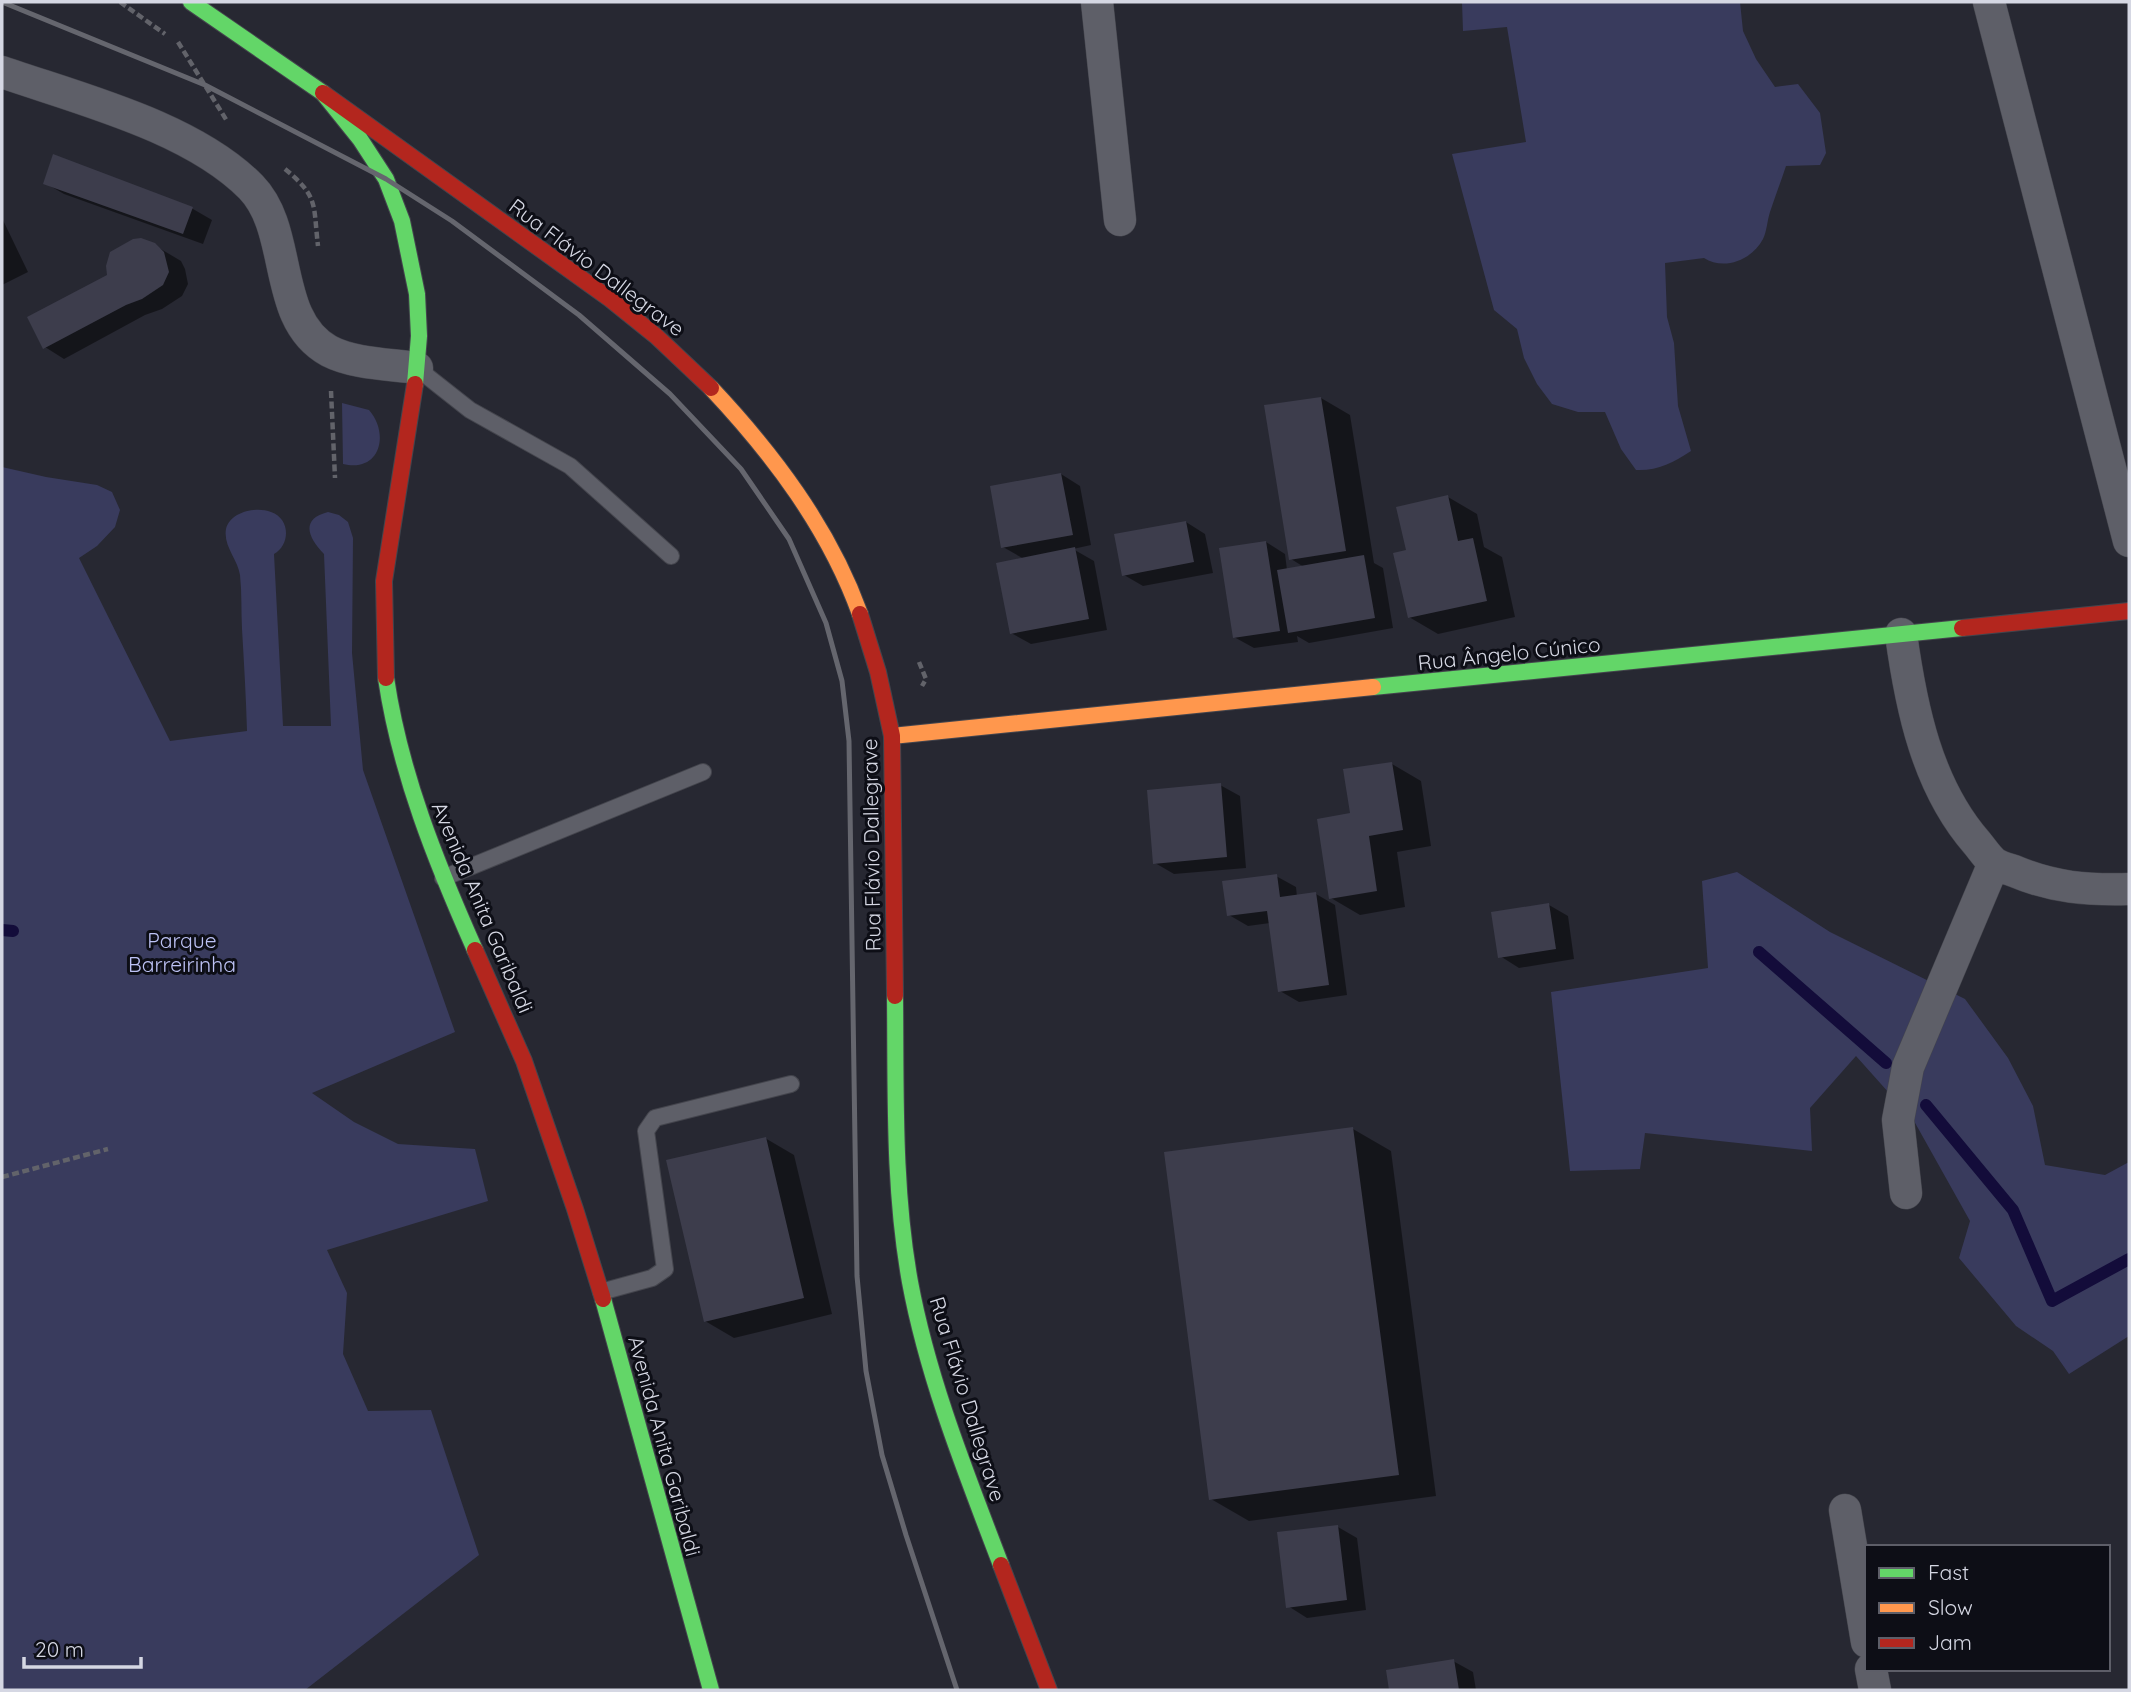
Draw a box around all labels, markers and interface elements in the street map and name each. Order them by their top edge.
street label: Rua Flávio Dallegrave [504,193,690,341]
street label: Rua Ângelo Cúnico [1416,630,1602,676]
street label: Rua Flávio Dallegrave [856,738,886,952]
street label: Avenida Anita Garibaldi [427,797,539,1017]
park label: Parque Barreirinha [128,927,236,977]
street label: Rua Flávio Dallegrave [924,1293,1012,1505]
street label: Avenida Anita Garibaldi [623,1333,707,1559]
legend [1865,1545,2110,1671]
text: Fast [1928,1559,1969,1585]
text: Slow [1928,1594,1973,1620]
scale bar [24,1626,142,1670]
text: Jam [1928,1629,1972,1655]
text: 20 m [35,1636,84,1662]

